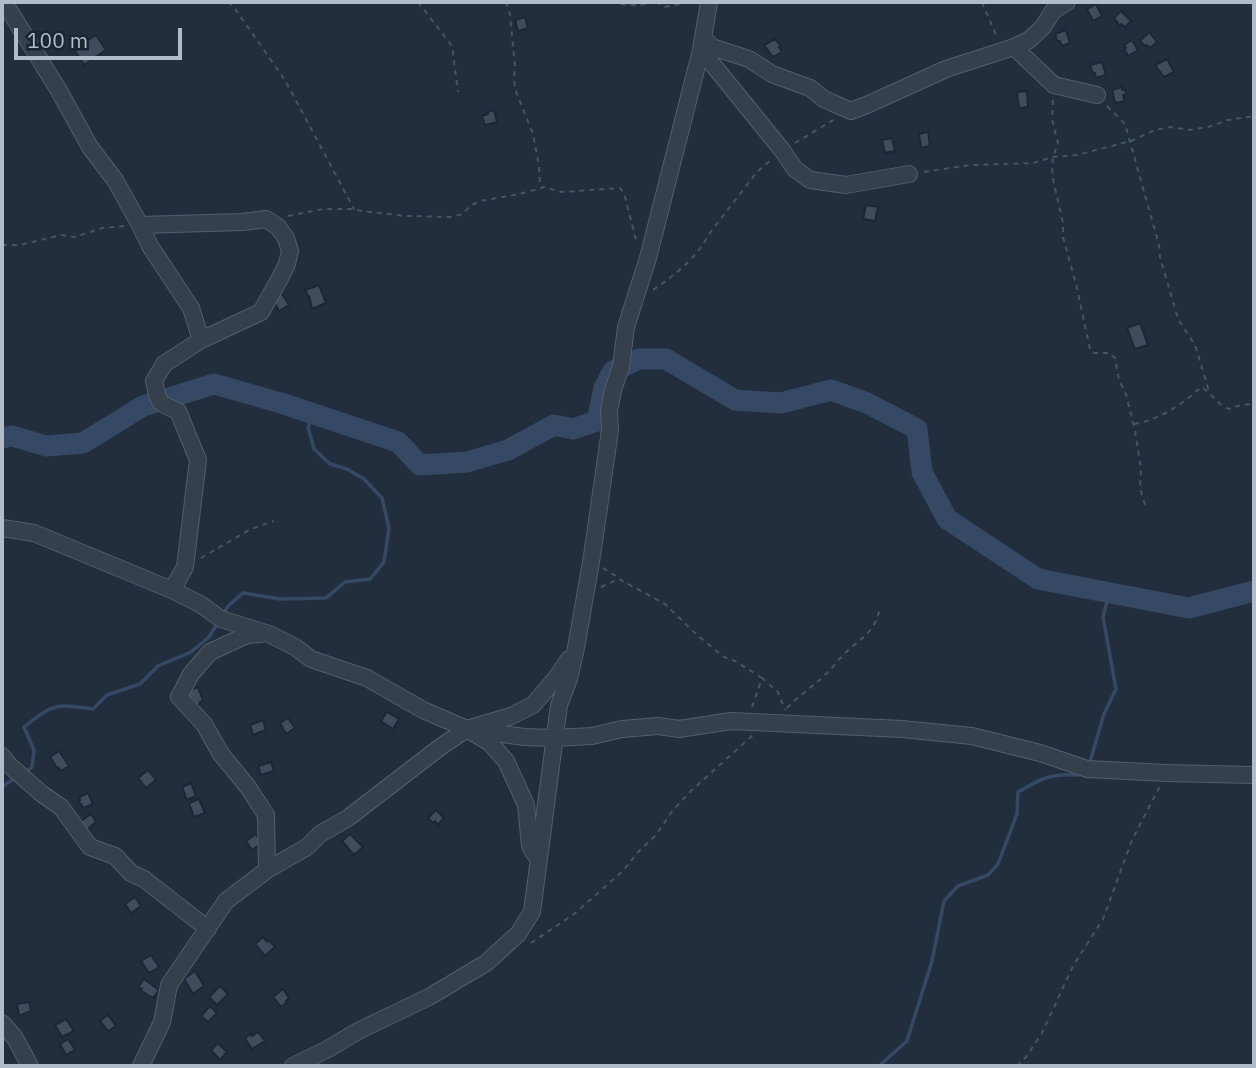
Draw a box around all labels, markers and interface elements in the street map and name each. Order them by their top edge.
scale bar [18,14,186,58]
text: 100 m [27,26,88,54]

